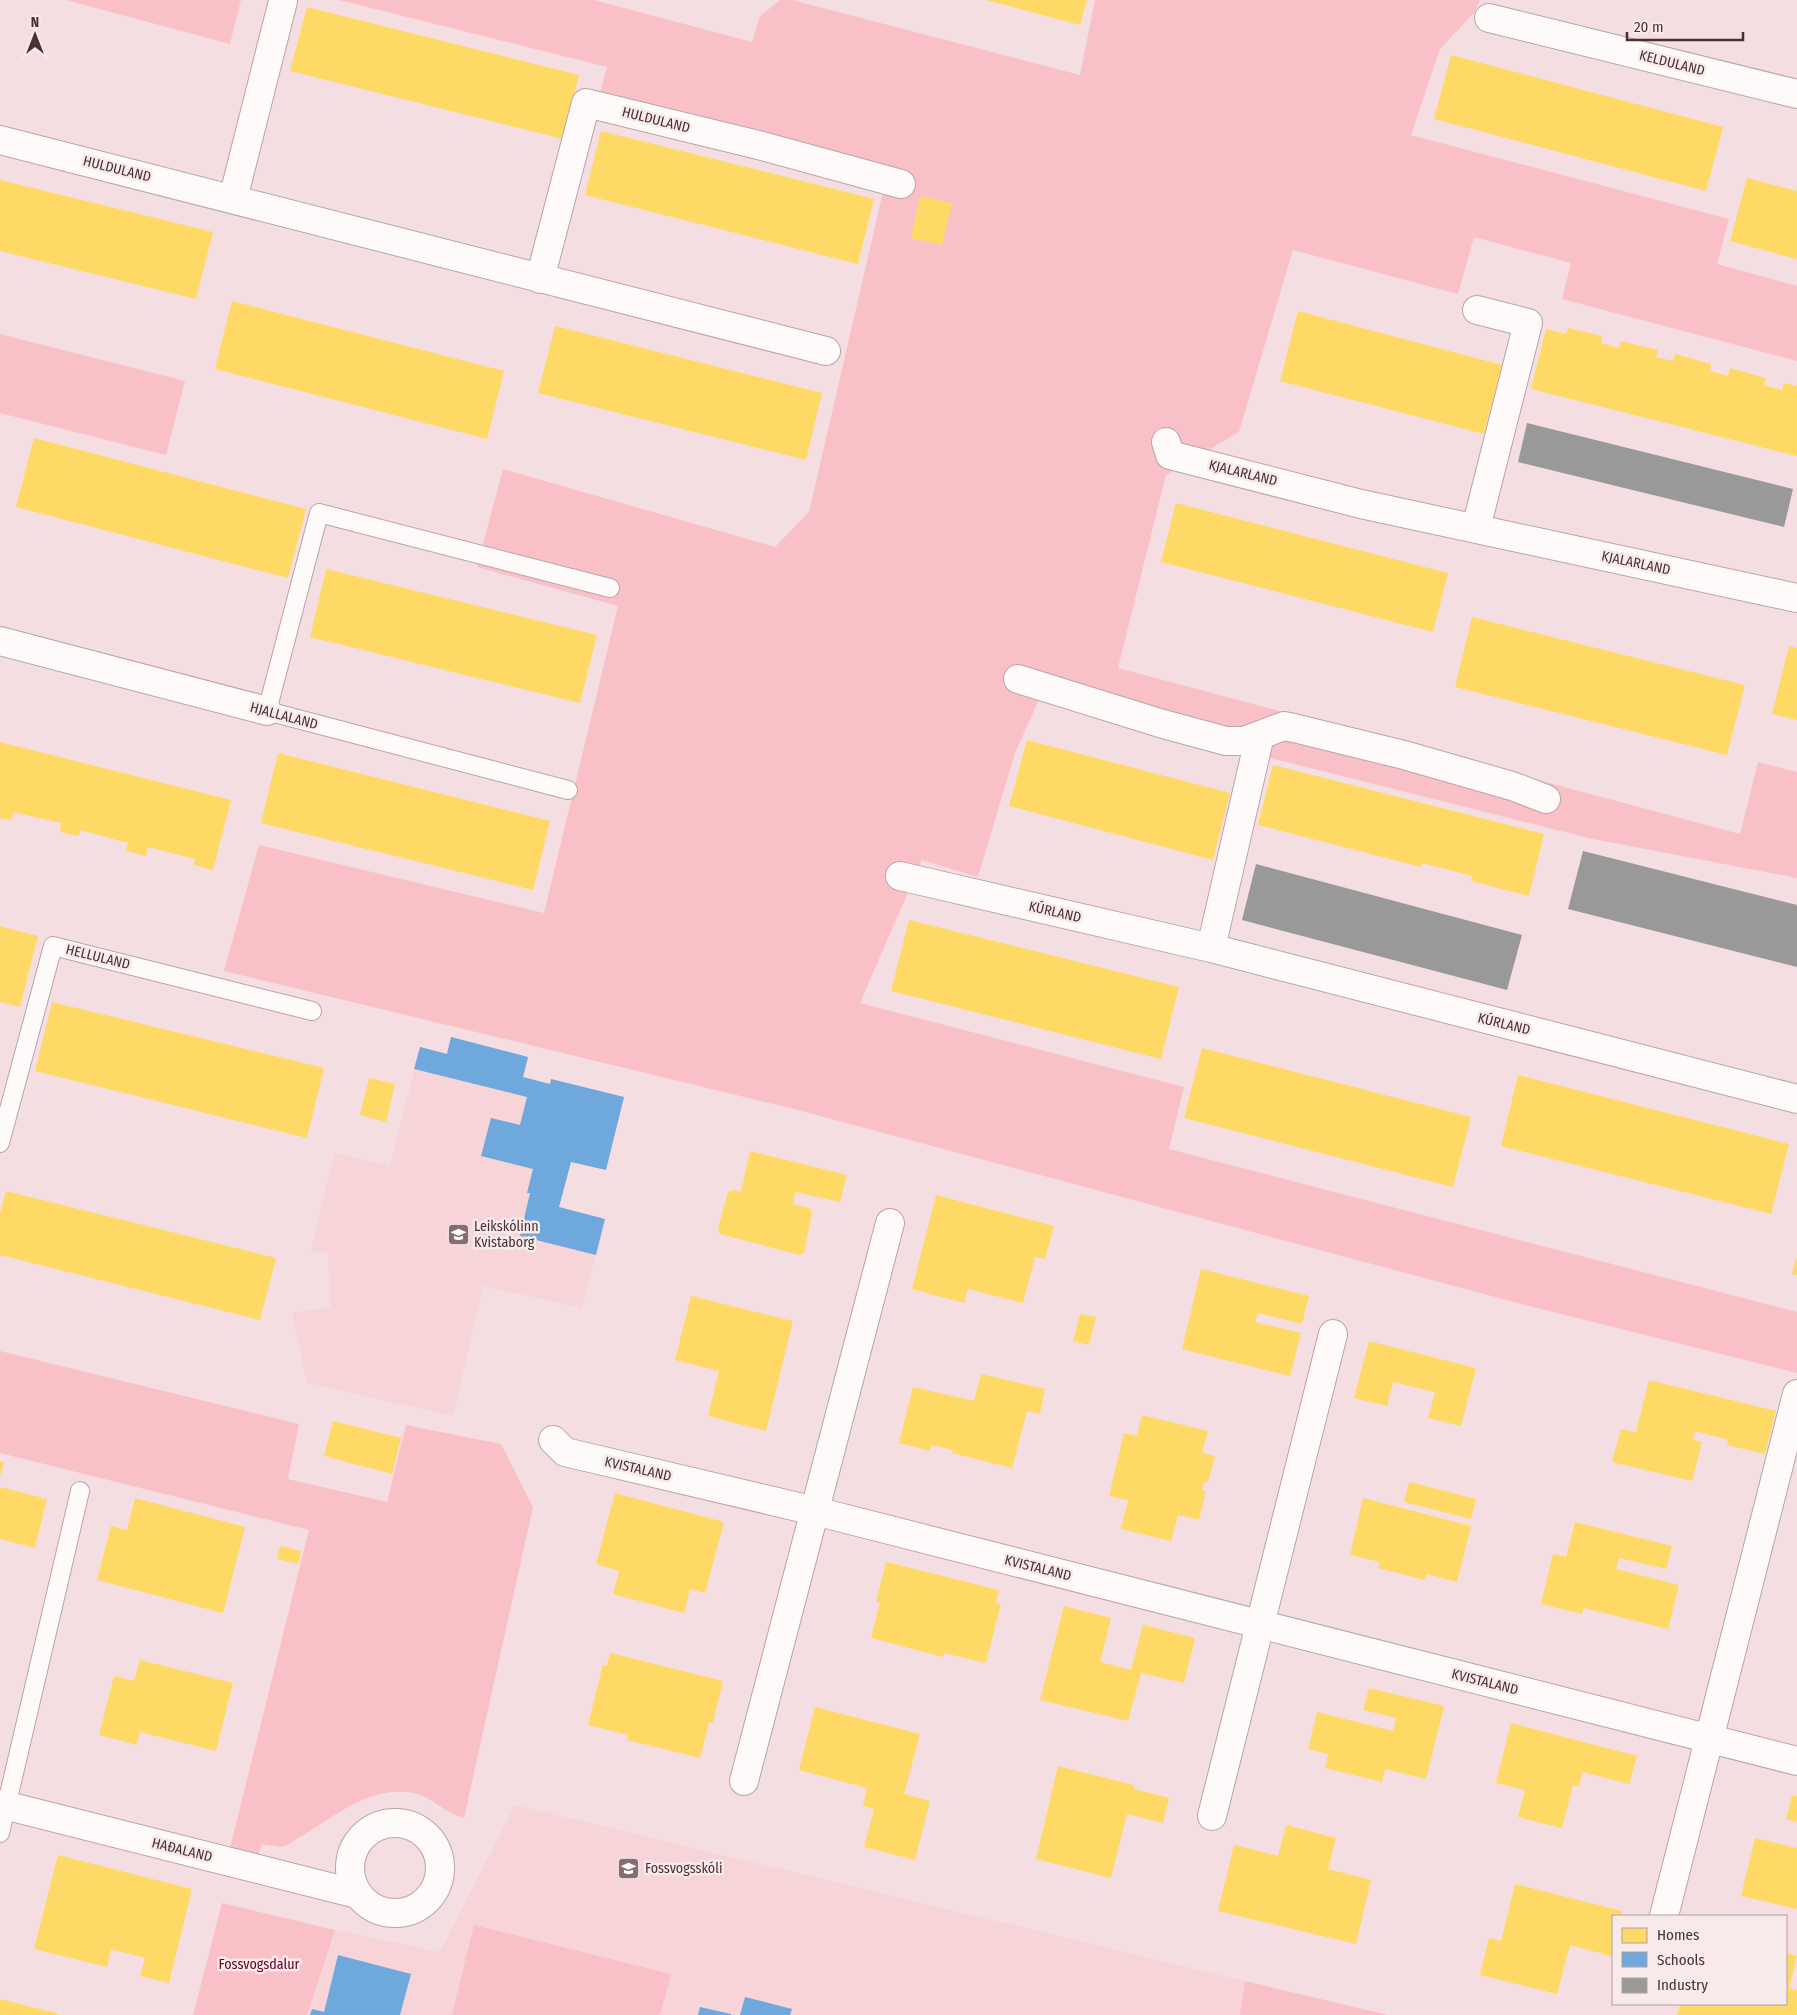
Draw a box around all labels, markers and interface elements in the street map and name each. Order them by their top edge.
north arrow [10,10,60,60]
scale bar [1627,10,1743,42]
text: N [31,14,39,31]
text: 20 m [1634,18,1664,36]
street label: KELDULAND [1638,47,1706,79]
street label: HULDULAND [620,103,692,137]
street label: HULDULAND [81,152,153,186]
street label: KJALARLAND [1207,456,1279,490]
street label: KJALARLAND [1600,547,1672,579]
street label: HJALLALAND [248,699,320,733]
street label: KÚRLAND [1027,897,1083,926]
street label: HELLULAND [64,941,132,973]
street label: KÚRLAND [1476,1008,1532,1039]
place label: Leikskólinn Kvistaborg [474,1218,539,1251]
school or university icon: Leikskólinn Kvistaborg [446,1222,470,1246]
street label: KVISTALAND [603,1453,673,1485]
street label: KVISTALAND [1003,1552,1073,1584]
street label: KVISTALAND [1450,1666,1520,1698]
street label: HAÐALAND [150,1834,214,1866]
school or university icon: Fossvogsskóli [617,1856,641,1880]
place label: Fossvogsskóli [645,1860,722,1877]
legend [1612,1915,1787,2005]
text: Homes [1657,1926,1699,1944]
text: Schools [1657,1951,1705,1969]
park label: Fossvogsdalur [219,1956,299,1973]
text: Industry [1657,1976,1708,1994]

